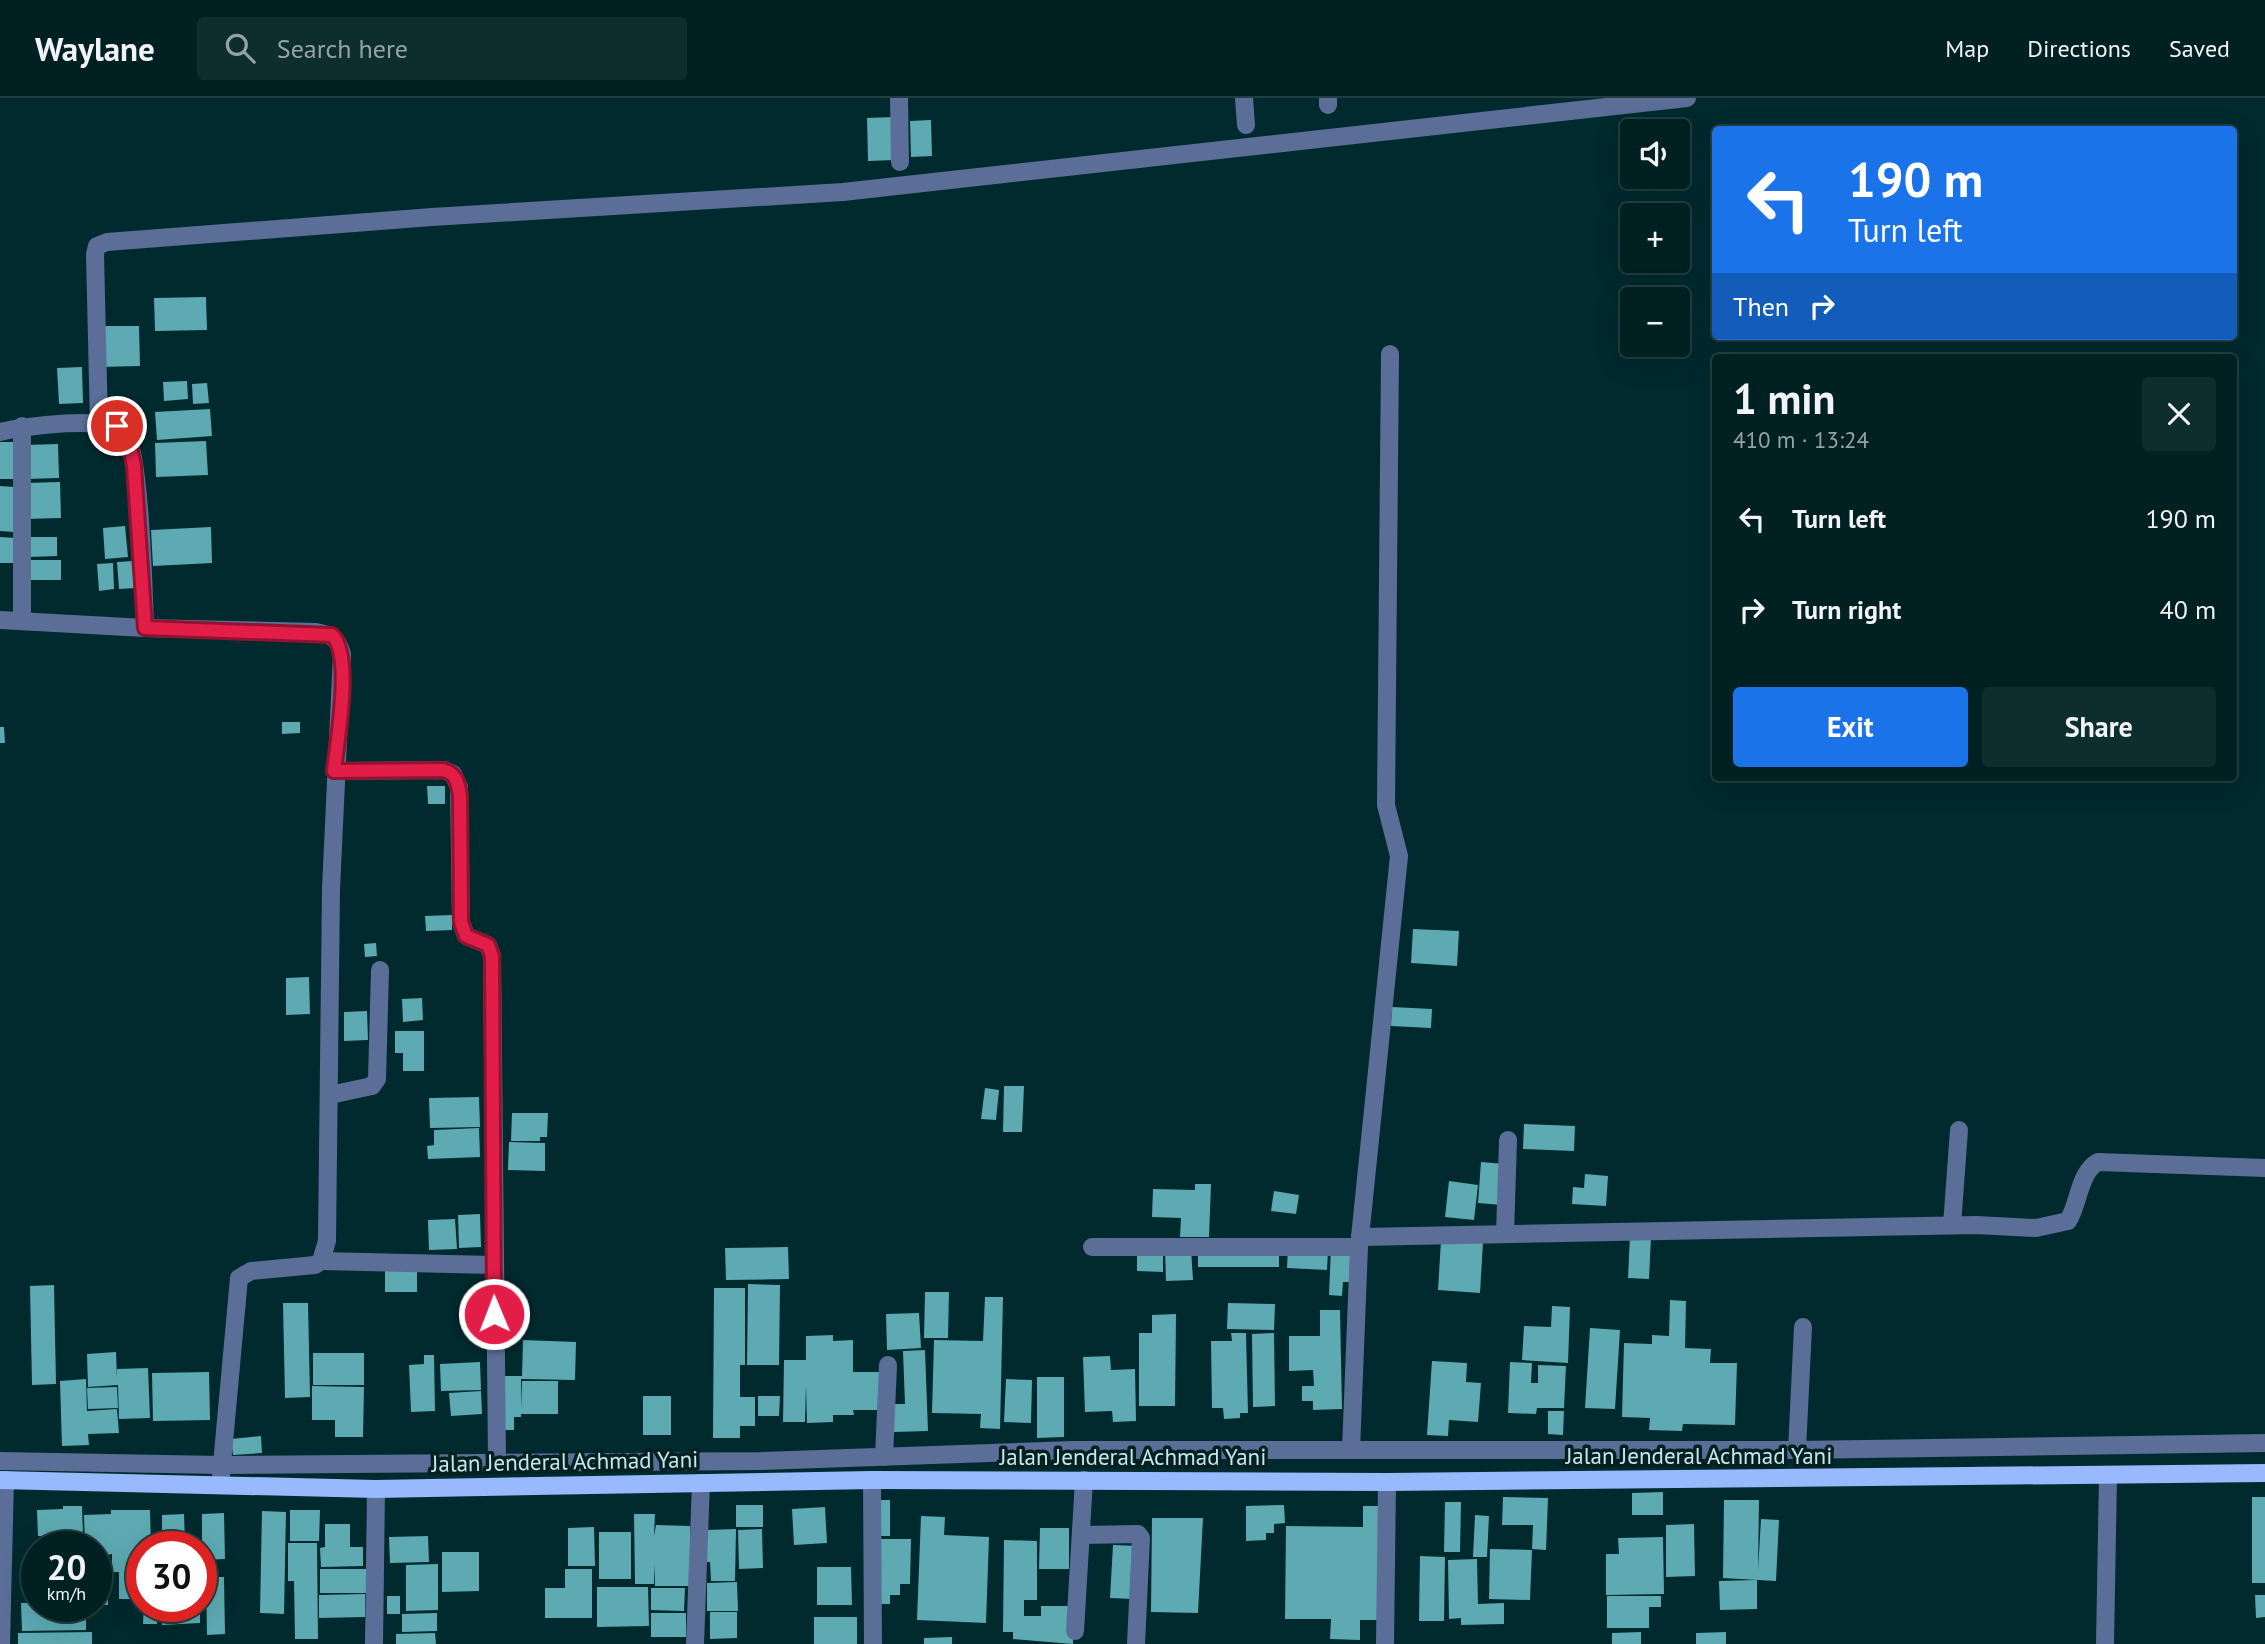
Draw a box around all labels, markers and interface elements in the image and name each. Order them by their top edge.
search box [197,17,687,80]
text: Waylane [35,27,155,70]
icon: search [221,29,259,67]
text: Search here [277,32,408,65]
text: Map [1945,33,1989,64]
text: Directions [2027,33,2131,64]
text: Saved [2169,33,2230,64]
map controls [1620,119,1690,357]
button: sound [1620,119,1690,189]
text: 190 m [1848,147,1983,211]
icon: left [1733,154,1824,245]
button: + [1620,203,1690,273]
text: Turn left [1848,209,1963,251]
button: − [1620,287,1690,357]
icon: right [1803,287,1841,325]
text: Then [1733,290,1789,323]
text: 1 min [1733,371,1835,426]
button: close [2142,377,2216,451]
pin [87,396,147,456]
icon: arrive [98,407,136,445]
text: 410 m · 13:24 [1733,425,1869,454]
icon: left [1733,500,1771,538]
text: Turn left [1792,502,1886,535]
text: 190 m [2145,502,2216,535]
icon: right [1733,591,1771,629]
text: Turn right [1792,593,1901,626]
text: 40 m [2160,593,2216,626]
button: Exit [1733,687,1968,767]
button: Share [1982,687,2216,767]
position arrow [457,1277,531,1351]
street label: Jalan Jenderal Achmad Yani [1565,1441,1832,1470]
street label: Jalan Jenderal Achmad Yani [999,1442,1266,1471]
street label: Jalan Jenderal Achmad Yani [430,1444,699,1478]
speed limit sign: 30 [126,1531,217,1622]
text: 20 [47,1544,86,1590]
text: km/h [47,1582,86,1605]

